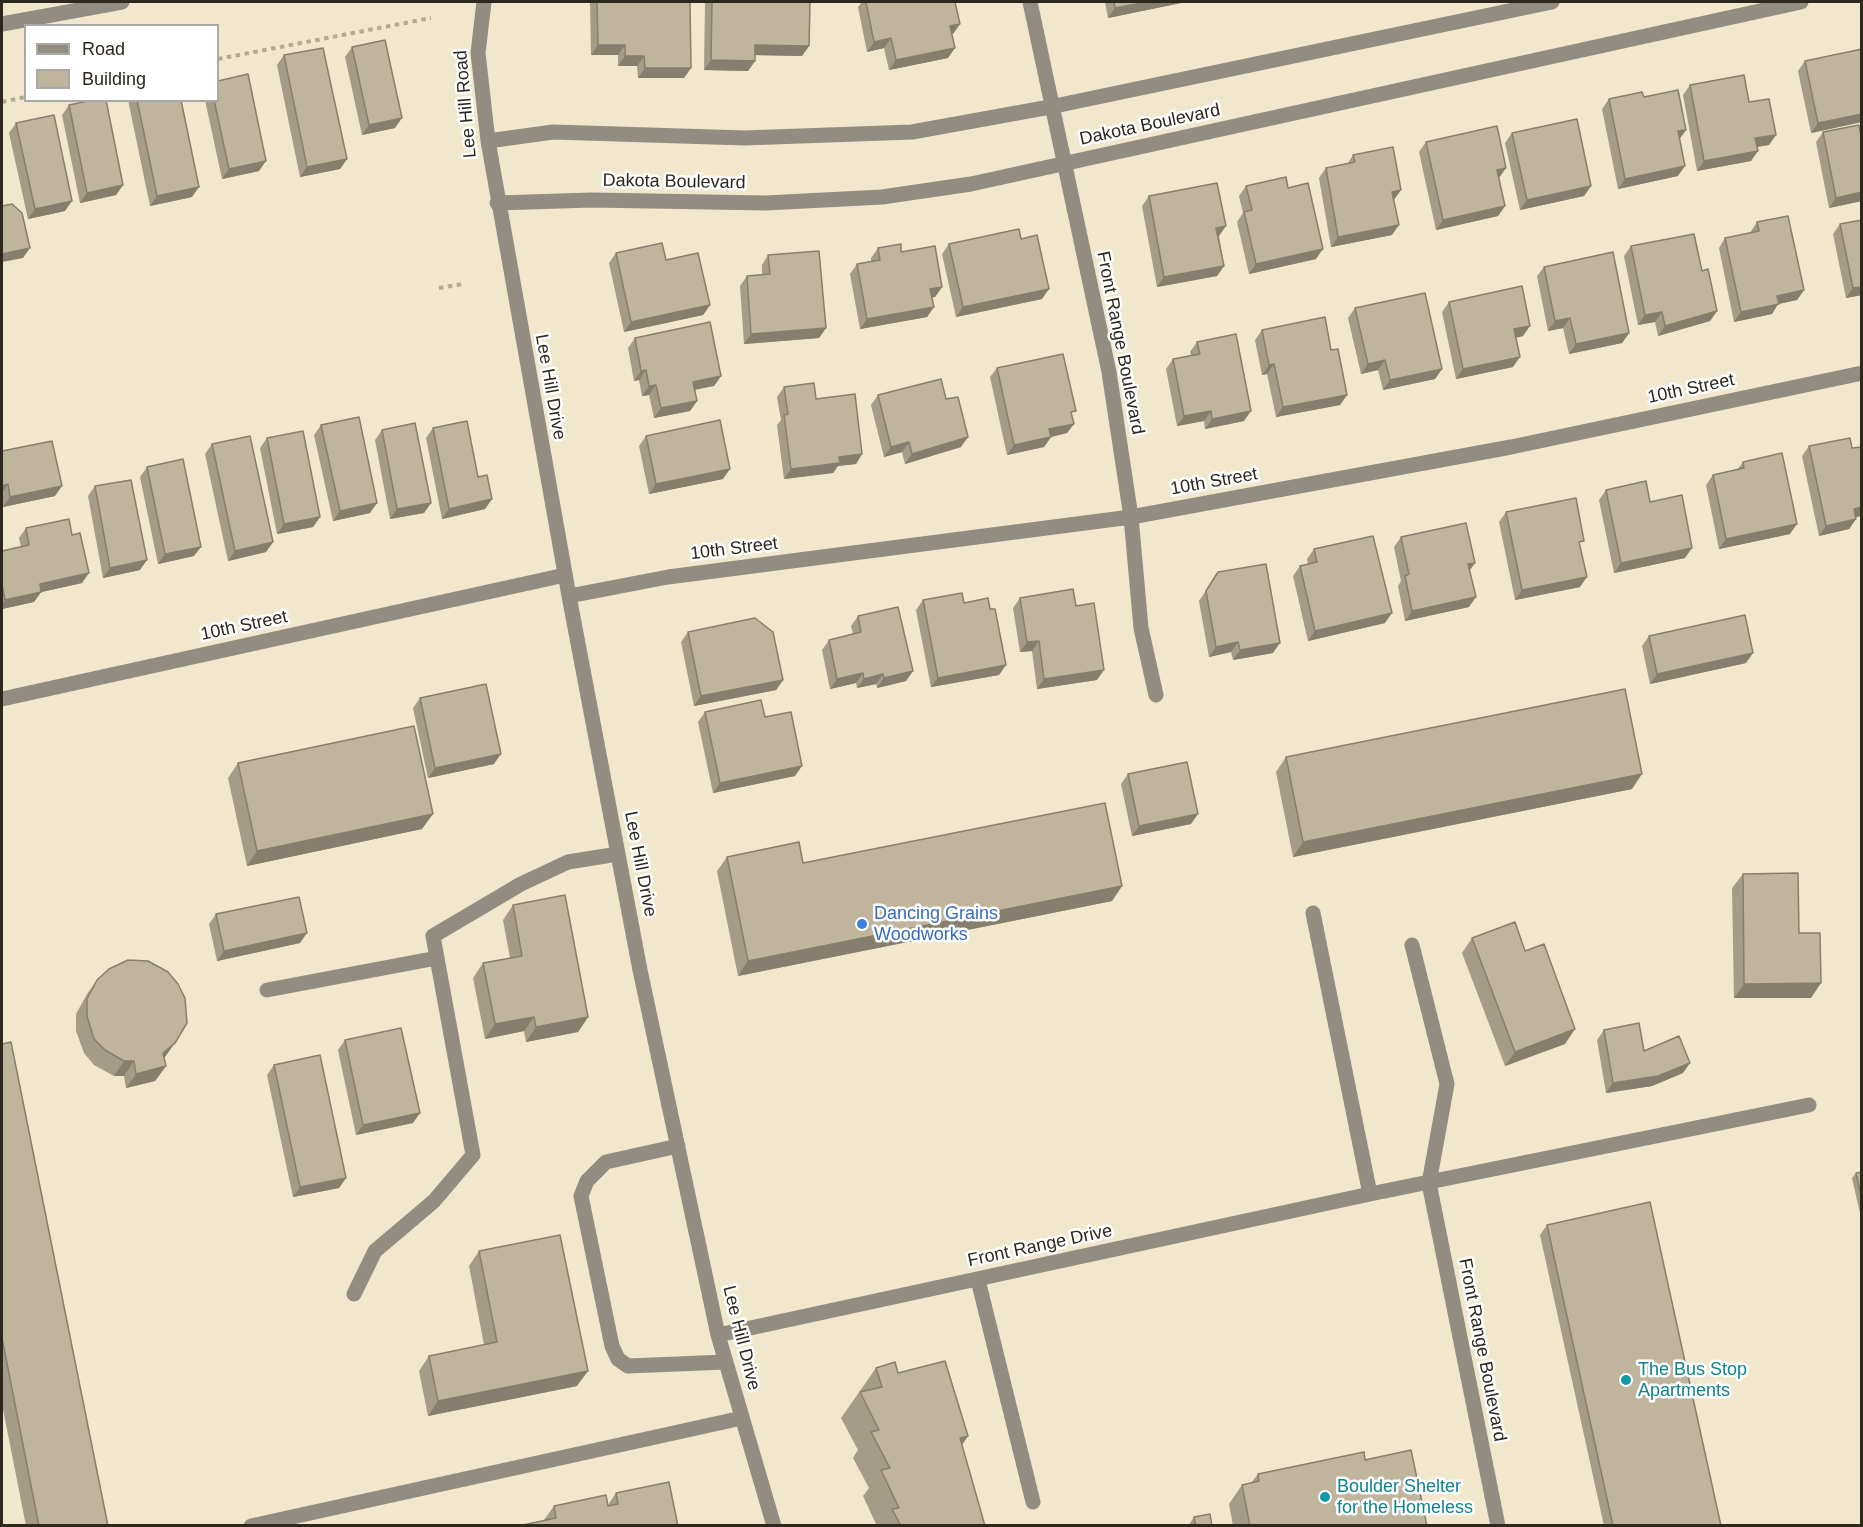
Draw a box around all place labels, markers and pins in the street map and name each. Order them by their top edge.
place label: Dancing Grains Woodworks [874,903,998,946]
marker: Dancing Grains Woodworks [855,917,869,931]
place label: The Bus Stop Apartments [1638,1359,1747,1402]
marker: The Bus Stop Apartments [1619,1373,1633,1387]
place label: Boulder Shelter for the Homeless [1337,1476,1473,1518]
marker: Boulder Shelter for the Homeless [1318,1490,1332,1504]

